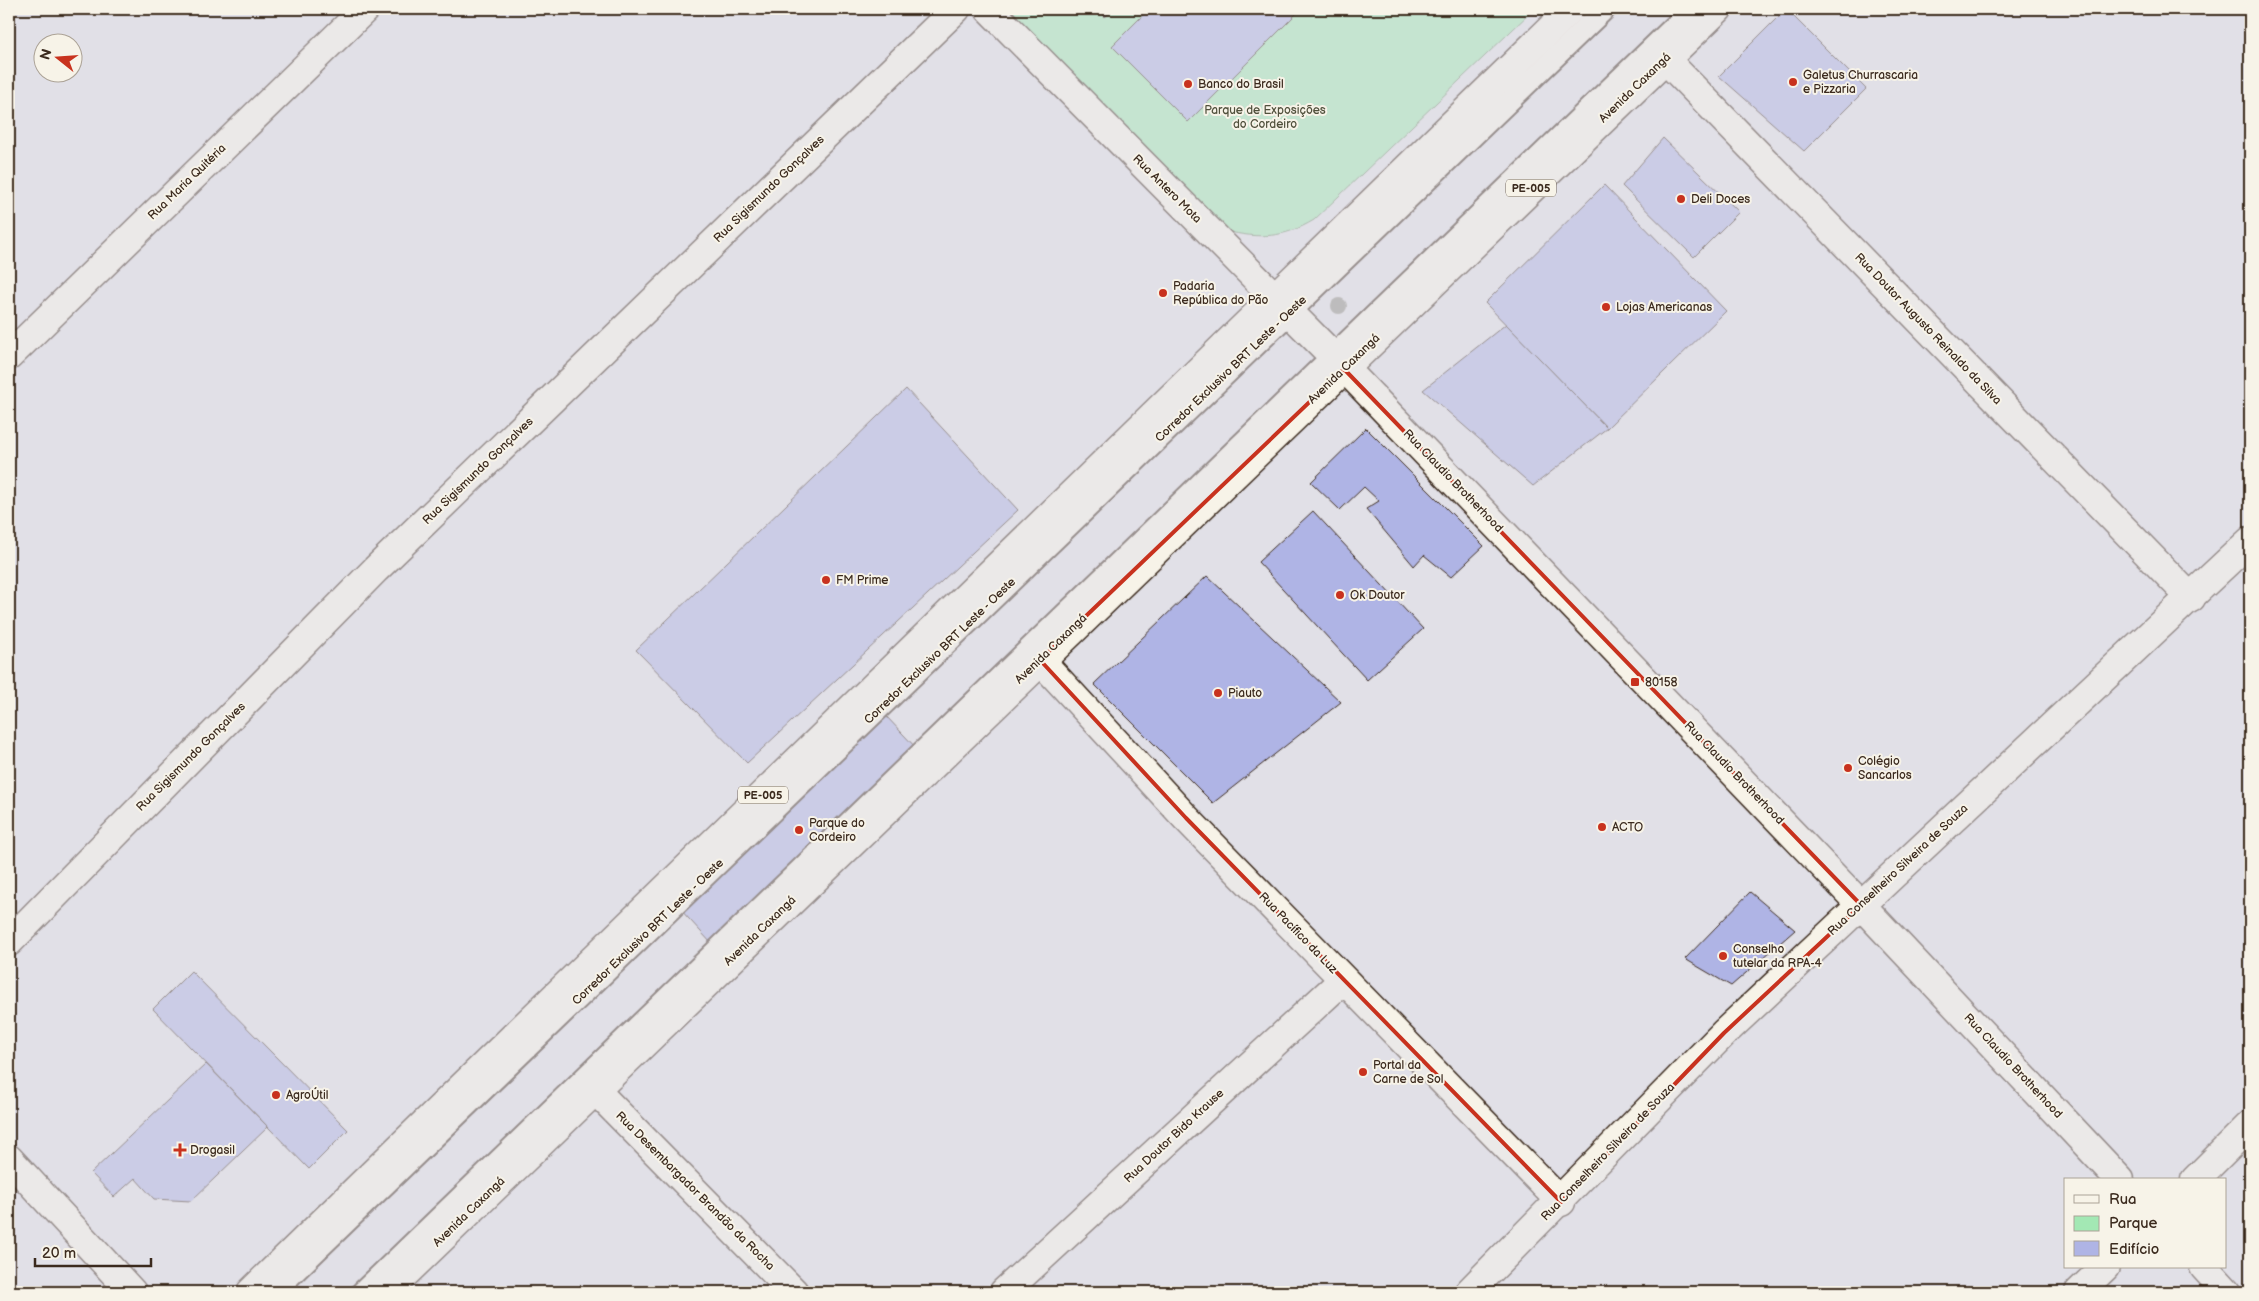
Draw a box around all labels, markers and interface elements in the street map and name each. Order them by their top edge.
north arrow [32,32,82,82]
text: N [36,47,56,62]
street label: Avenida Caxangá [1596,50,1674,126]
place label: Galetus Churrascaria e Pizzaria [1803,68,1918,97]
marker: Galetus Churrascaria e Pizzaria [1787,76,1799,88]
place label: Banco do Brasil [1198,77,1284,92]
marker: Banco do Brasil [1182,78,1194,90]
park label: Parque de Exposições do Cordeiro [1204,103,1326,132]
street label: Rua Sigismundo Gonçalves [711,132,828,246]
street label: Rua Maria Quitéria [145,141,229,223]
street label: Rua Antero Mota [1129,151,1205,227]
road number: PE-005 [1506,180,1556,197]
place label: Deli Doces [1691,192,1750,207]
marker: Deli Doces [1675,193,1687,205]
street label: Rua Doutor Augusto Reinaldo da Silva [1851,250,2005,408]
place label: Padaria República do Pão [1173,279,1269,308]
marker: Padaria República do Pão [1157,287,1169,299]
street label: Corredor Exclusivo BRT Leste - Oeste [1152,293,1310,445]
place label: Lojas Americanas [1616,300,1712,315]
marker: Lojas Americanas [1600,301,1612,313]
street label: Avenida Caxangá [1305,331,1383,407]
street label: Rua Sigismundo Gonçalves [420,414,537,528]
street label: Rua Claudio Brotherhood [1400,426,1506,536]
place label: FM Prime [836,573,888,588]
marker: FM Prime [820,574,832,586]
street label: Corredor Exclusivo BRT Leste - Oeste [861,575,1019,727]
place label: Ok Doutor [1350,588,1405,603]
marker: Ok Doutor [1334,589,1346,601]
street label: Avenida Caxangá [1012,611,1090,687]
place label: 80158 [1645,675,1678,690]
marker: 80158 [1629,676,1641,688]
place label: Piauto [1228,686,1262,701]
marker: Piauto [1212,687,1224,699]
street label: Rua Sigismundo Gonçalves [133,699,249,815]
street label: Rua Claudio Brotherhood [1681,718,1787,828]
place label: Colégio Sancarlos [1858,754,1912,783]
marker: Colégio Sancarlos [1842,762,1854,774]
road number: PE-005 [738,786,788,804]
street label: Rua Conselheiro Silveira de Souza [1825,801,1971,939]
place label: Parque do Cordeiro [809,816,865,845]
place label: ACTO [1612,820,1643,835]
marker: ACTO [1596,821,1608,833]
marker: Parque do Cordeiro [793,824,805,836]
street label: Corredor Exclusivo BRT Leste - Oeste [569,856,727,1008]
street label: Rua Pacífico da Luz [1255,889,1341,977]
street label: Avenida Caxangá [721,893,799,969]
place label: Conselho tutelar da RPA-4 [1733,942,1823,971]
marker: Conselho tutelar da RPA-4 [1717,950,1729,962]
street label: Rua Claudio Brotherhood [1961,1011,2065,1121]
place label: Portal da Carne de Sol [1373,1058,1444,1087]
marker: Portal da Carne de Sol [1357,1066,1369,1078]
street label: Rua Conselheiro Silveira de Souza [1538,1080,1678,1224]
place label: AgroÚtil [286,1086,329,1103]
street label: Rua Doutor Bido Krause [1121,1086,1227,1186]
marker: AgroÚtil [270,1089,282,1101]
street label: Rua Desembargador Brandão da Rocha [612,1108,778,1274]
place label: Drogasil [190,1143,235,1158]
marker: Drogasil [174,1144,186,1156]
street label: Avenida Caxangá [430,1174,508,1250]
legend [2064,1178,2226,1268]
text: Rua [2109,1190,2137,1209]
text: Parque [2109,1214,2158,1233]
scale bar [35,1236,151,1268]
text: Edifício [2109,1240,2159,1259]
text: 20 m [42,1244,76,1263]

